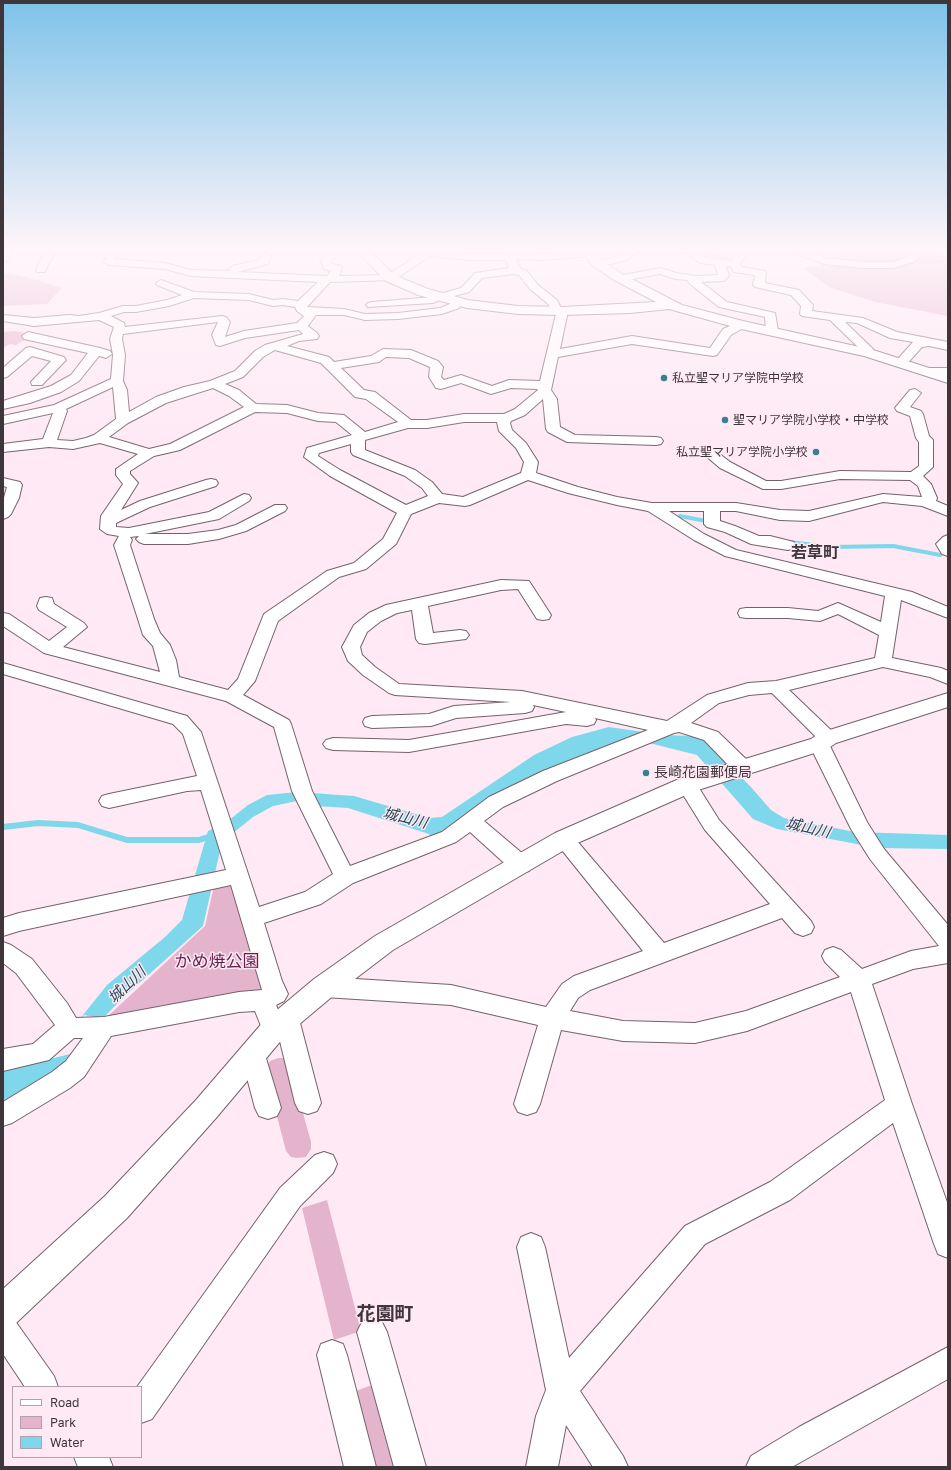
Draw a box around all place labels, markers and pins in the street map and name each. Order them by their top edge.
place label: 私立聖マリア学院中学校 [672,371,804,385]
marker: 私立聖マリア学院中学校 [659,373,669,383]
place label: 聖マリア学院小学校・中学校 [733,413,889,427]
marker: 聖マリア学院小学校・中学校 [720,415,730,425]
place label: 私立聖マリア学院小学校 [676,445,808,459]
marker: 私立聖マリア学院小学校 [811,447,821,457]
place label: 長崎花園郵便局 [654,765,752,781]
marker: 長崎花園郵便局 [641,768,651,778]

